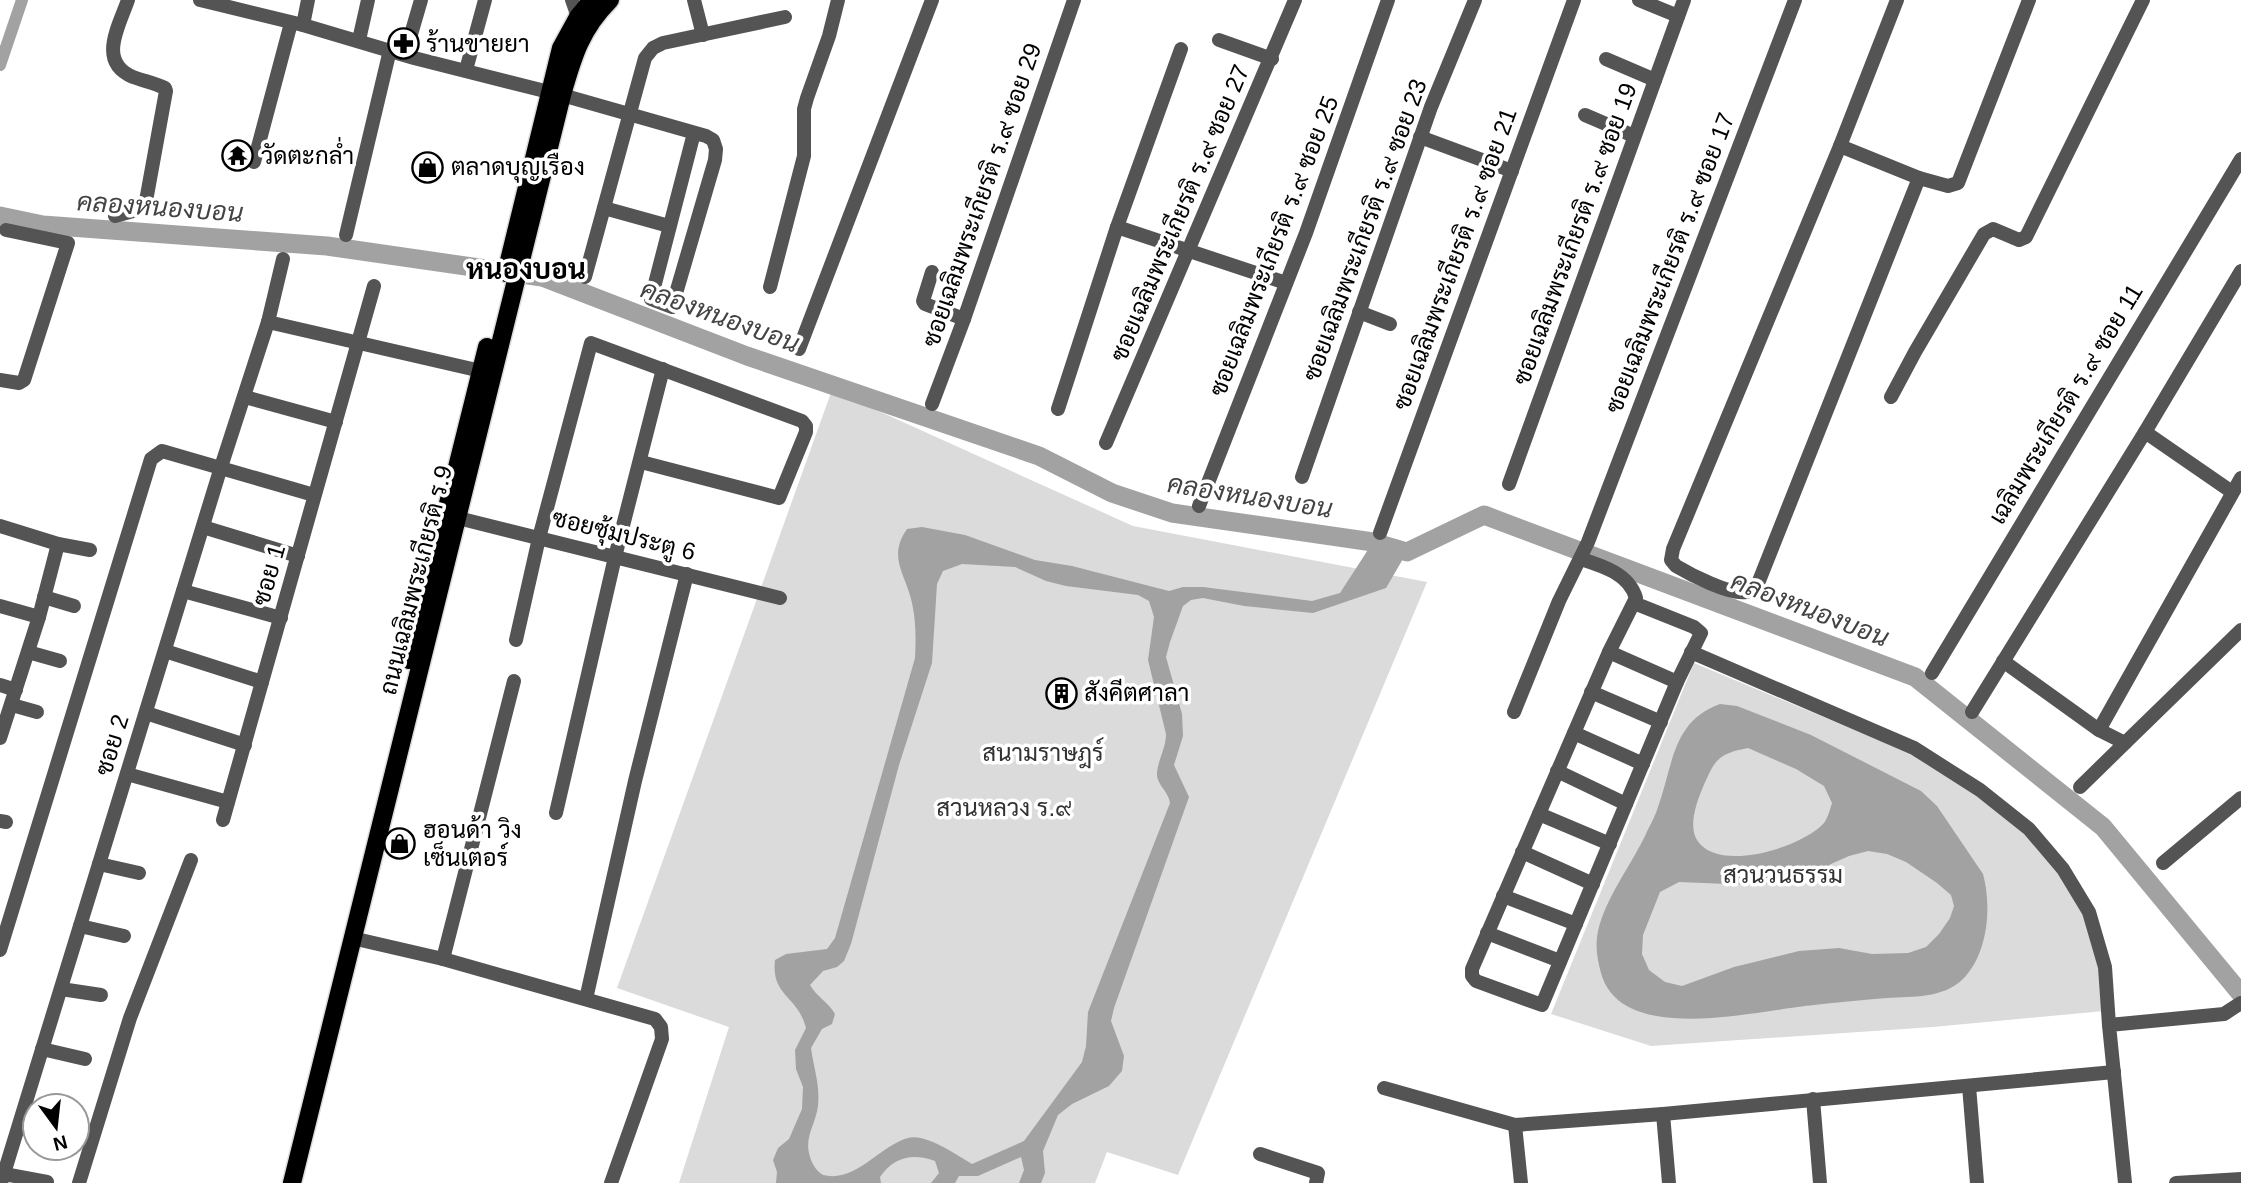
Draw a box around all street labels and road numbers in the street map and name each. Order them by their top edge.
street label: ซอยเฉลิมพระเกียรติ ร.๙ ซอย 29 [916,39,1046,350]
street label: ซอยเฉลิมพระเกียรติ ร.๙ ซอย 27 [1104,60,1254,365]
street label: ซอยเฉลิมพระเกียรติ ร.๙ ซอย 23 [1296,75,1432,385]
street label: ซอยเฉลิมพระเกียรติ ร.๙ ซอย 19 [1506,79,1642,389]
street label: ซอยเฉลิมพระเกียรติ ร.๙ ซอย 25 [1203,91,1343,400]
street label: ซอยเฉลิมพระเกียรติ ร.๙ ซอย 21 [1386,104,1522,414]
street label: ซอยเฉลิมพระเกียรติ ร.๙ ซอย 17 [1599,108,1739,417]
street label: เฉลิมพระเกียรติ ร.๙ ซอย 11 [1982,278,2148,529]
street label: ถนนเฉลิมพระเกียรติ ร.9 [373,462,457,697]
street label: ซอยซุ้มประตู 6 [549,503,699,569]
street label: ซอย 1 [247,541,290,609]
street label: ซอย 2 [89,711,134,779]

